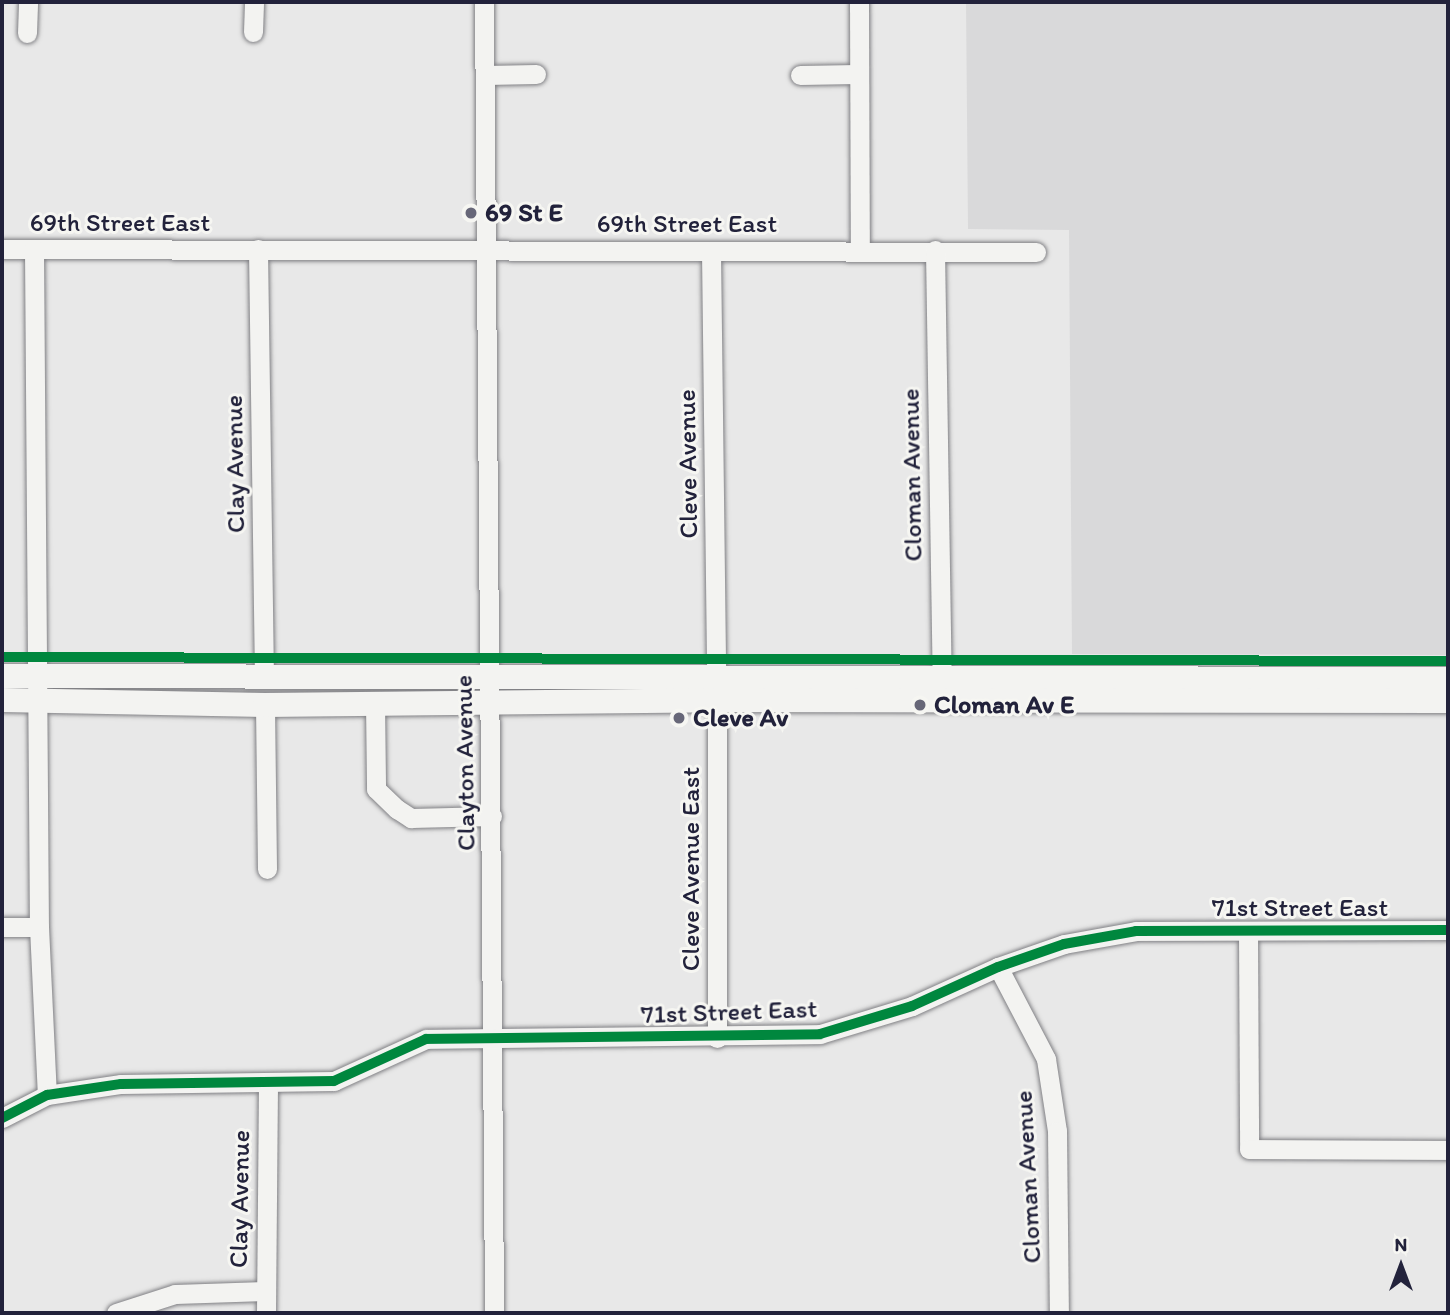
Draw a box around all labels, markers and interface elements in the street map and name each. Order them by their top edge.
place label: 69 St E [485,197,563,229]
marker: 69 St E [463,205,479,221]
street label: 69th Street East [30,207,210,239]
street label: 69th Street East [597,208,777,240]
street label: Cloman Avenue [895,388,929,562]
street label: Cleve Avenue [671,390,705,538]
street label: Clay Avenue [218,395,252,533]
street label: Clayton Avenue [448,675,482,851]
place label: Cloman Av E [934,689,1074,721]
marker: Cloman Av E [912,697,928,713]
place label: Cleve Av [693,702,788,734]
marker: Cleve Av [671,710,687,726]
street label: Cleve Avenue East [675,767,707,971]
street label: 71st Street East [1212,892,1388,924]
street label: 71st Street East [641,993,817,1031]
street label: Cloman Avenue [1008,1090,1048,1264]
street label: Clay Avenue [223,1130,257,1268]
north arrow [1366,1231,1436,1301]
text: N [1395,1233,1407,1256]

